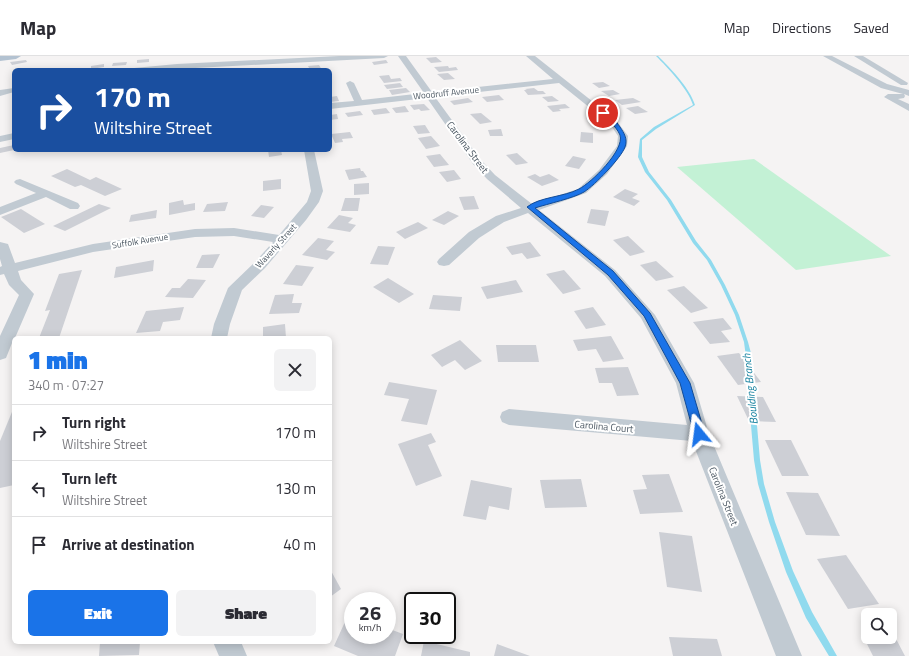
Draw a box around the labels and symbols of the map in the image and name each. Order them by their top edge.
street label: Woodruff Avenue [412,83,480,102]
pin [586,96,620,130]
street label: Carolina Street [443,118,493,177]
street label: Waverly Street [252,220,300,271]
street label: Suffolk Avenue [111,230,169,251]
water label: Boulding Branch [738,352,762,425]
position arrow [678,413,720,455]
street label: Carolina Court [574,416,635,437]
street label: Carolina Street [705,465,742,528]
speed limit sign: 30 [404,592,456,644]

